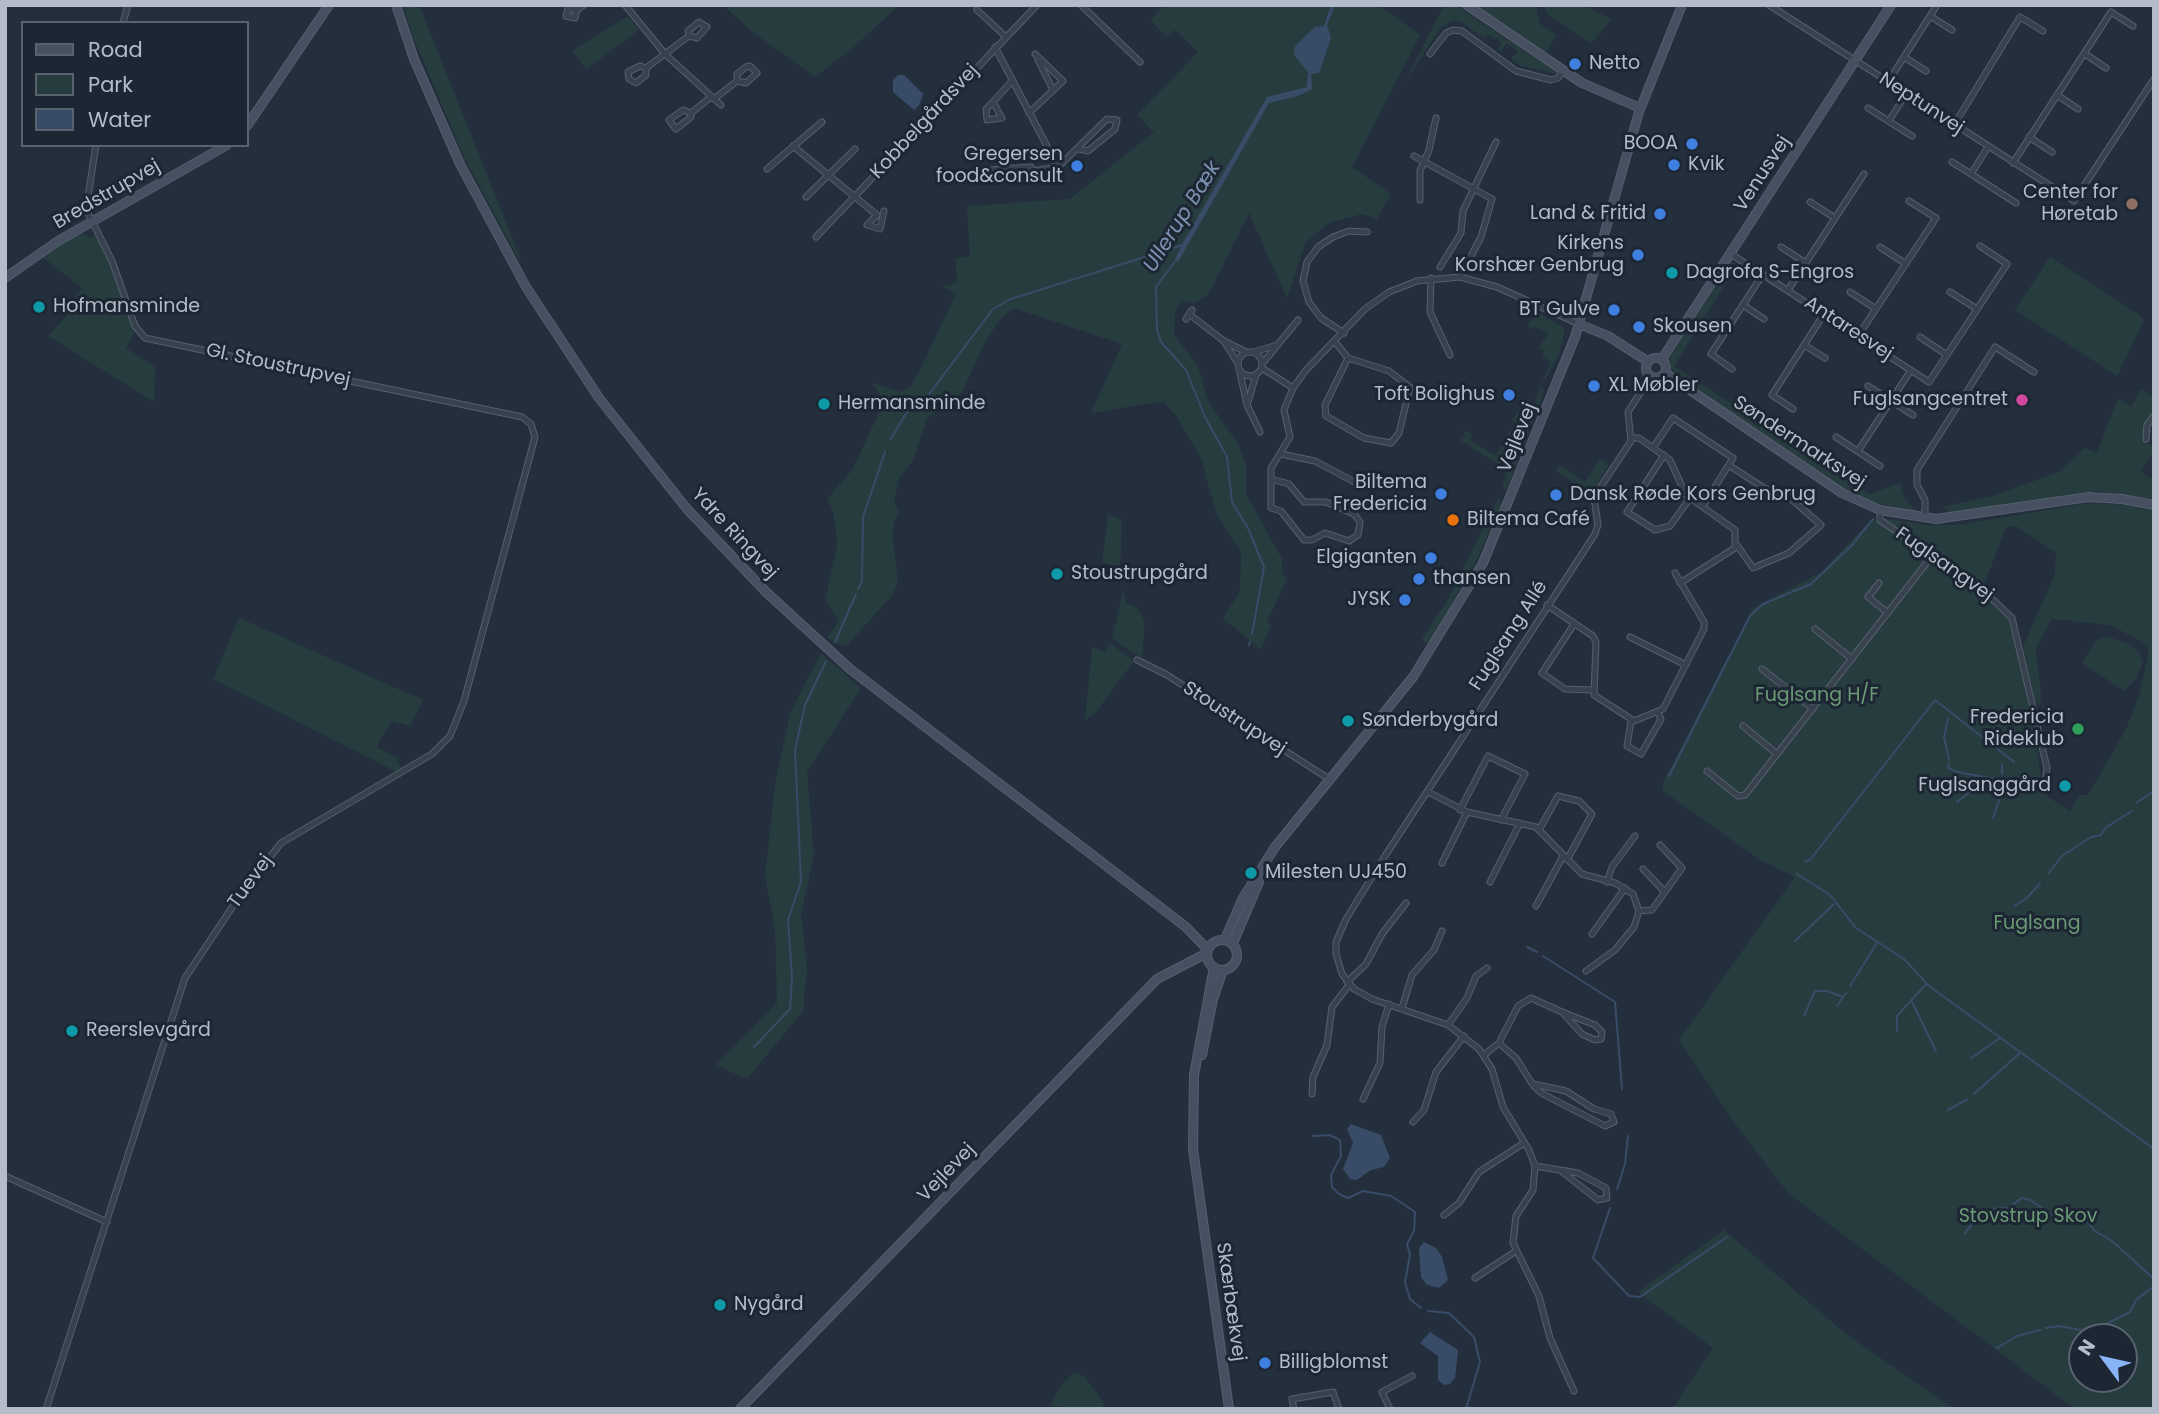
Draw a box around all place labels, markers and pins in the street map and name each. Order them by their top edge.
place label: Netto [1589,53,1640,75]
marker: Netto [1567,56,1583,72]
place label: BOOA [1624,133,1678,155]
marker: BOOA [1684,136,1700,152]
place label: Gregersen food&consult [936,144,1063,188]
place label: Kvik [1688,154,1724,176]
marker: Kvik [1666,157,1682,173]
marker: Gregersen food&consult [1069,158,1085,174]
place label: Center for Høretab [2023,182,2118,226]
marker: Center for Høretab [2124,196,2140,212]
place label: Land & Fritid [1530,203,1646,225]
marker: Land & Fritid [1652,206,1668,222]
place label: Kirkens Korshær Genbrug [1455,233,1624,277]
marker: Kirkens Korshær Genbrug [1630,247,1646,263]
place label: Dagrofa S-Engros [1686,262,1854,284]
marker: Dagrofa S-Engros [1664,265,1680,281]
place label: Hofmansminde [53,296,200,318]
marker: Hofmansminde [31,299,47,315]
place label: BT Gulve [1519,299,1600,321]
marker: BT Gulve [1606,302,1622,318]
place label: Skousen [1653,316,1732,338]
marker: Skousen [1631,319,1647,335]
place label: XL Møbler [1608,375,1698,397]
marker: XL Møbler [1586,378,1602,394]
place label: Toft Bolighus [1374,384,1495,406]
marker: Toft Bolighus [1501,387,1517,403]
place label: Fuglsangcentret [1853,389,2008,411]
marker: Fuglsangcentret [2014,392,2030,408]
place label: Hermansminde [838,393,986,415]
marker: Hermansminde [816,396,832,412]
place label: Biltema Fredericia [1333,472,1427,516]
place label: Dansk Røde Kors Genbrug [1570,484,1816,506]
marker: Biltema Fredericia [1433,486,1449,502]
marker: Dansk Røde Kors Genbrug [1548,487,1564,503]
place label: Biltema Café [1467,509,1590,531]
marker: Biltema Café [1445,512,1461,528]
place label: Elgiganten [1316,547,1417,569]
marker: Elgiganten [1423,550,1439,566]
place label: Stoustrupgård [1071,563,1208,585]
marker: Stoustrupgård [1049,566,1065,582]
place label: thansen [1433,568,1511,590]
marker: thansen [1411,571,1427,587]
place label: JYSK [1347,589,1391,611]
marker: JYSK [1397,592,1413,608]
place label: Fredericia Rideklub [1970,707,2064,751]
place label: Sønderbygård [1362,710,1498,732]
marker: Sønderbygård [1340,713,1356,729]
marker: Fredericia Rideklub [2070,721,2086,737]
place label: Fuglsanggård [1918,775,2051,797]
marker: Fuglsanggård [2057,778,2073,794]
place label: Milesten UJ450 [1265,862,1407,884]
marker: Milesten UJ450 [1243,865,1259,881]
place label: Reerslevgård [86,1020,211,1042]
marker: Reerslevgård [64,1023,80,1039]
place label: Nygård [734,1294,804,1316]
marker: Nygård [712,1297,728,1313]
place label: Billigblomst [1279,1352,1388,1374]
marker: Billigblomst [1257,1355,1273,1371]

